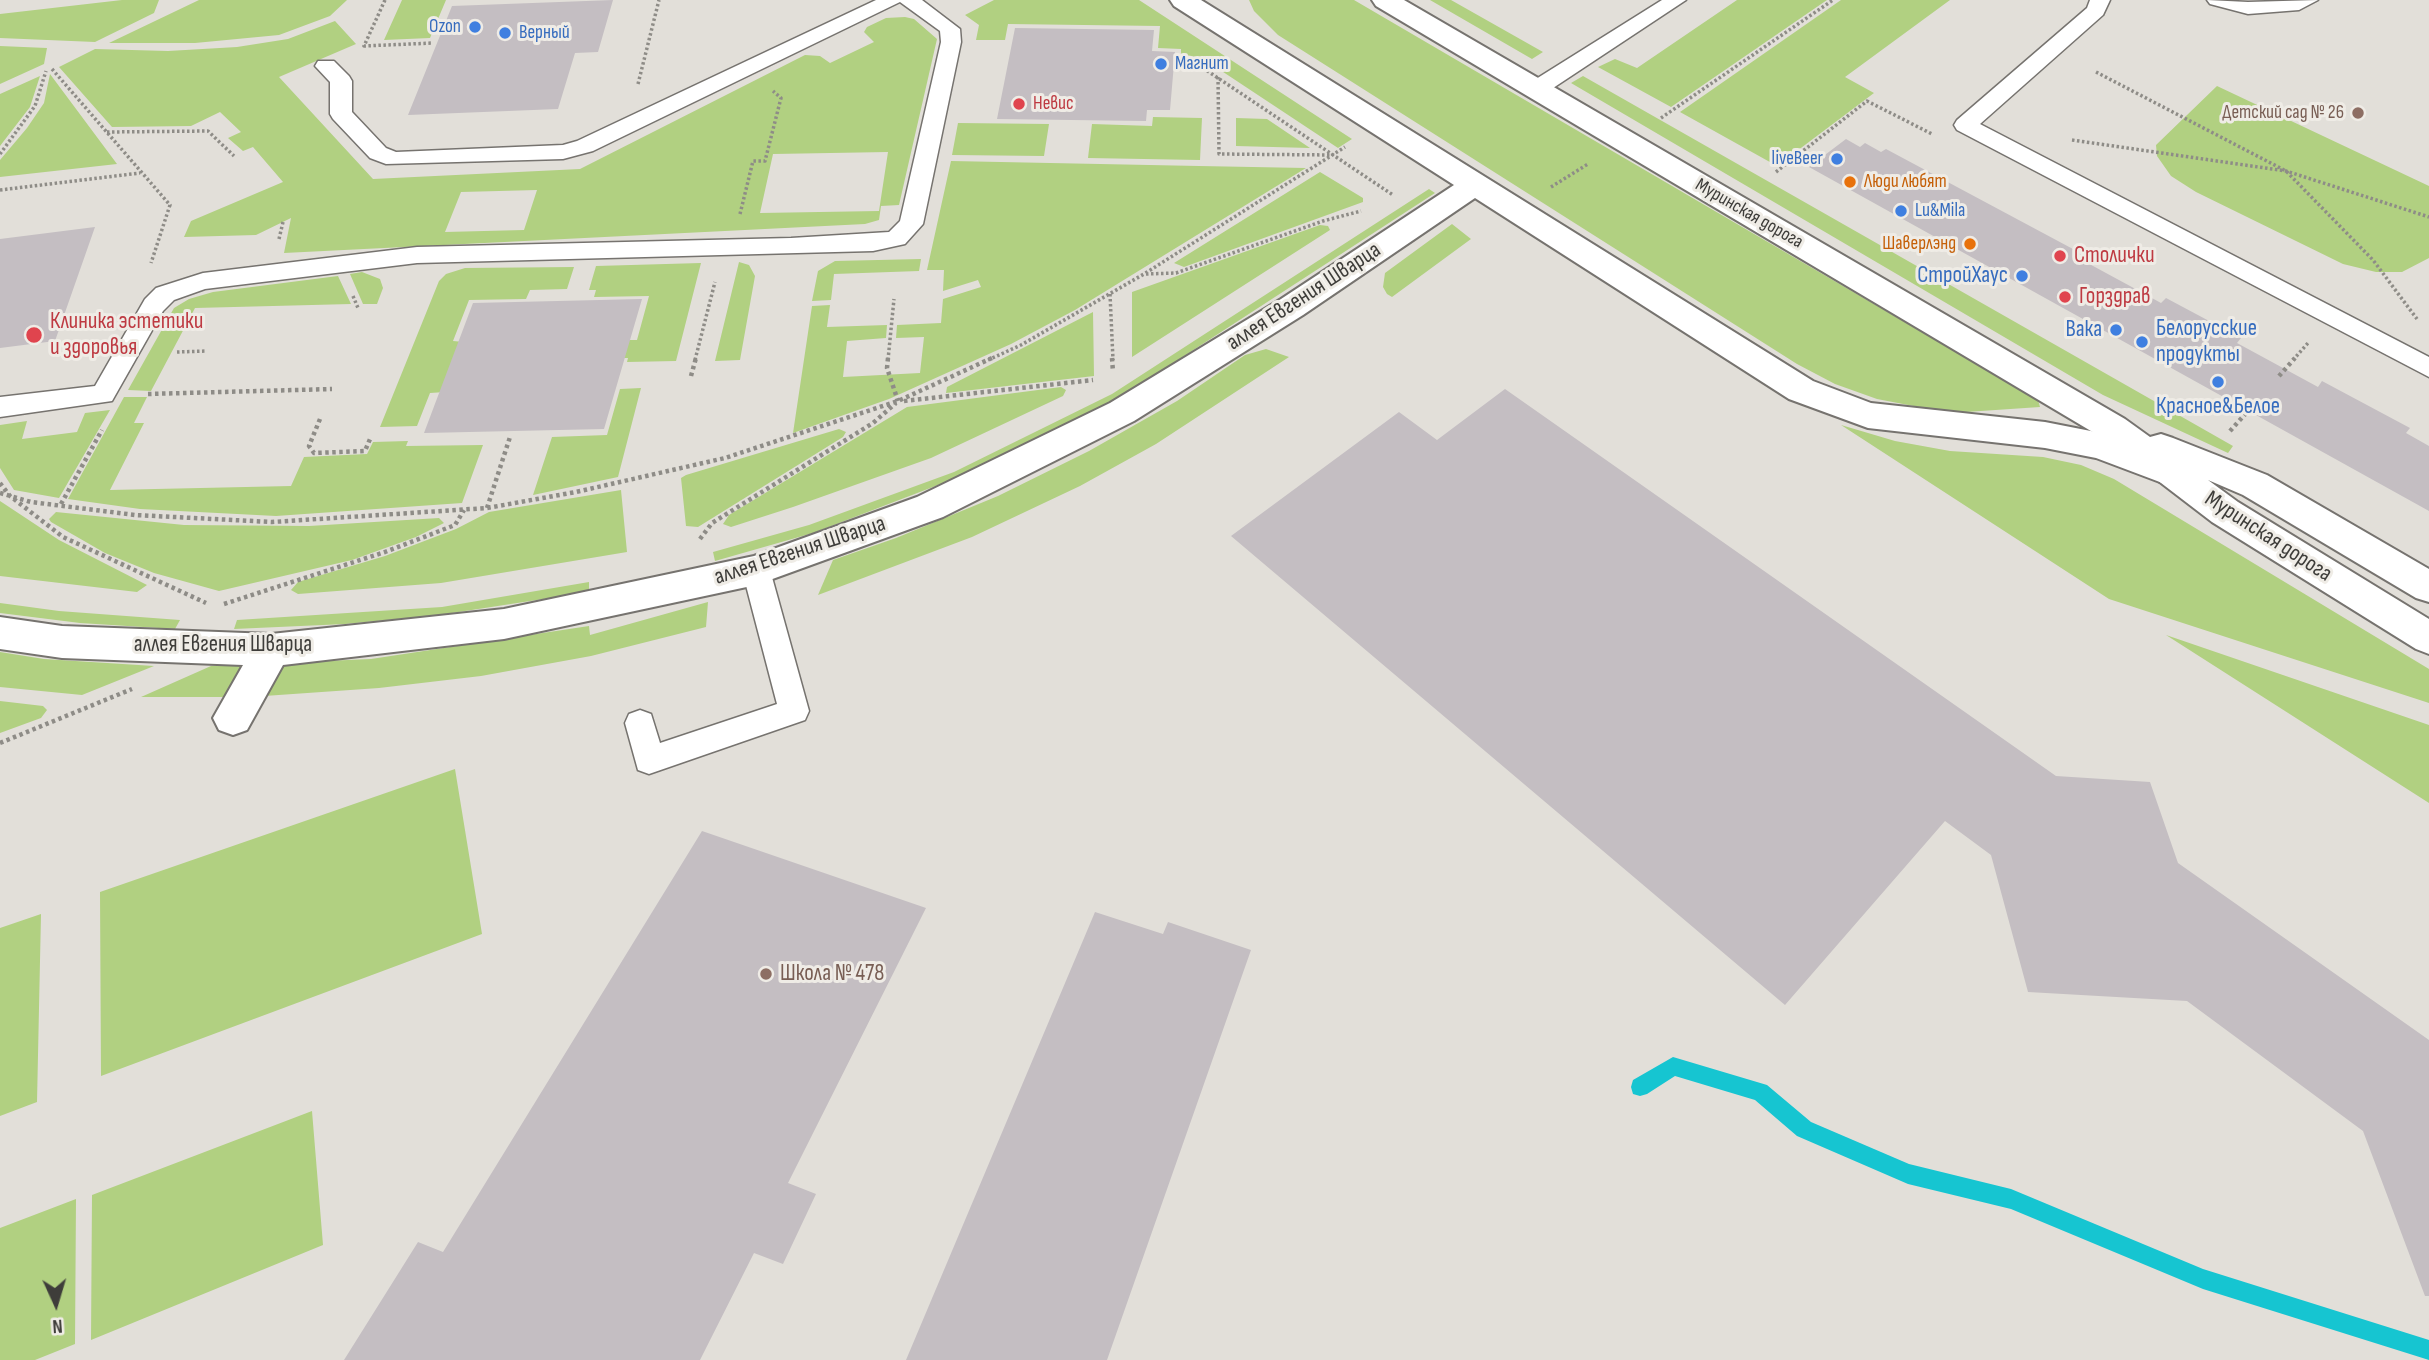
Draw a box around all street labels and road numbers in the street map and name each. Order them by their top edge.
street label: Муринская дорога [1691,174,1807,254]
street label: аллея Евгения Шварца [1222,237,1386,357]
street label: Муринская дорога [2199,486,2337,588]
street label: аллея Евгения Шварца [711,510,889,592]
street label: аллея Евгения Шварца [134,631,312,659]

